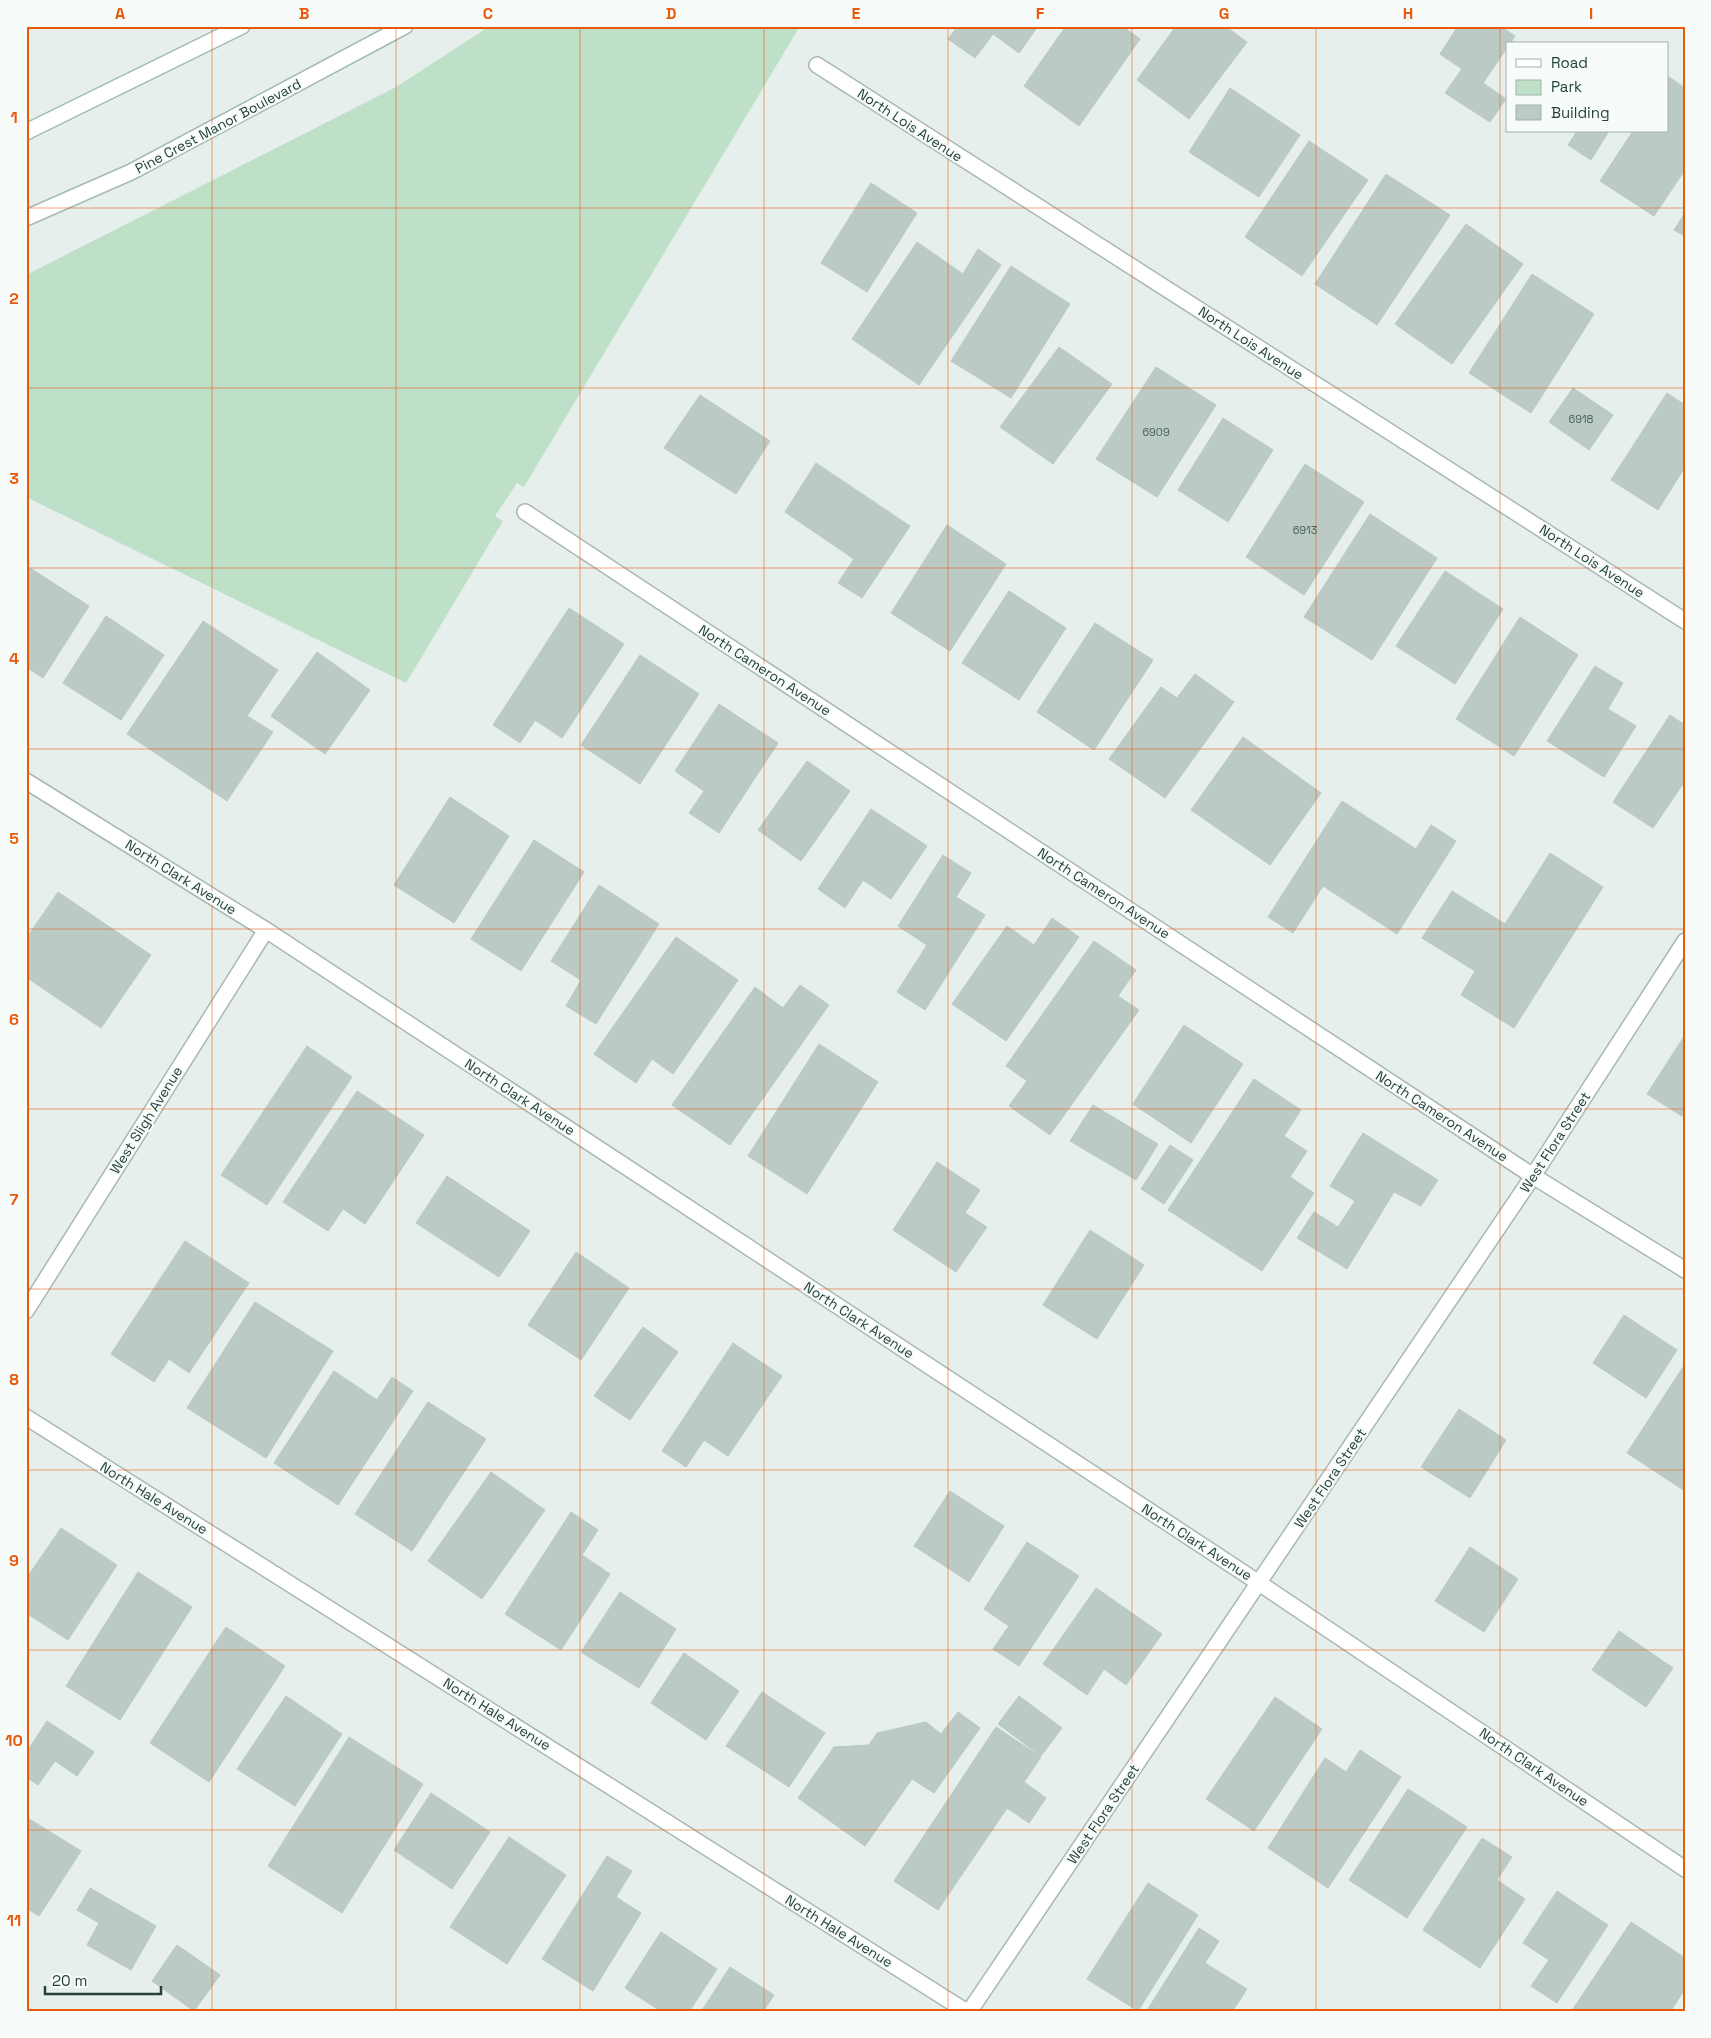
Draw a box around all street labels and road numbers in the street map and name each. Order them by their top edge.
street label: Pine Crest Manor Boulevard [132,75,304,177]
street label: North Lois Avenue [854,84,966,166]
street label: North Lois Avenue [1195,302,1307,384]
street label: North Lois Avenue [1536,520,1648,602]
street label: North Cameron Avenue [695,620,835,720]
street label: North Clark Avenue [122,835,240,919]
street label: North Cameron Avenue [1034,843,1174,943]
street label: North Clark Avenue [461,1055,579,1139]
street label: West Sligh Avenue [106,1063,186,1177]
street label: North Cameron Avenue [1372,1066,1512,1166]
street label: West Flora Street [1516,1088,1594,1196]
street label: North Clark Avenue [800,1278,918,1362]
street label: West Flora Street [1290,1425,1370,1531]
street label: North Hale Avenue [97,1458,211,1538]
street label: North Clark Avenue [1138,1500,1256,1584]
street label: North Hale Avenue [440,1674,554,1754]
street label: North Clark Avenue [1476,1724,1592,1810]
street label: West Flora Street [1063,1761,1143,1867]
street label: North Hale Avenue [782,1891,896,1971]

